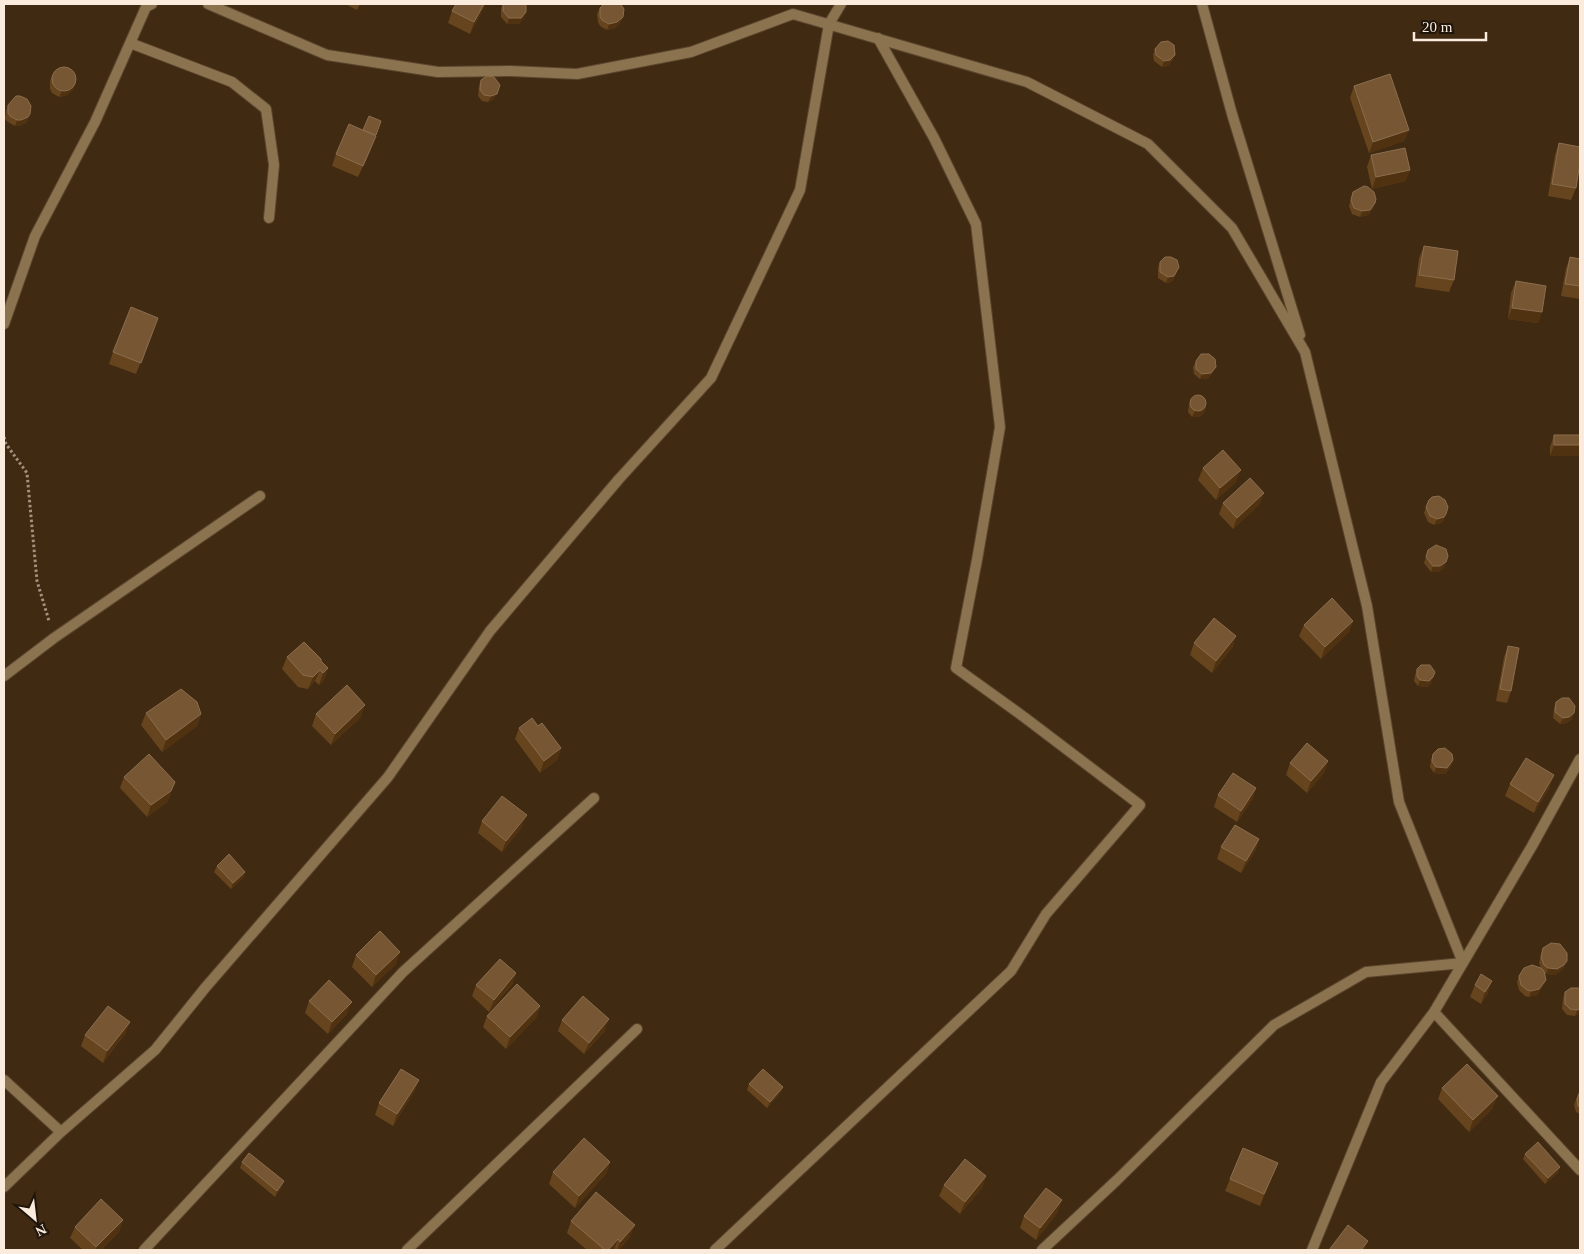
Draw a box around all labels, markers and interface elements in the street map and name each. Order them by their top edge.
scale bar [1414,10,1486,42]
text: 20 m [1422,19,1453,35]
north arrow [10,1194,60,1244]
text: N [33,1221,49,1239]

